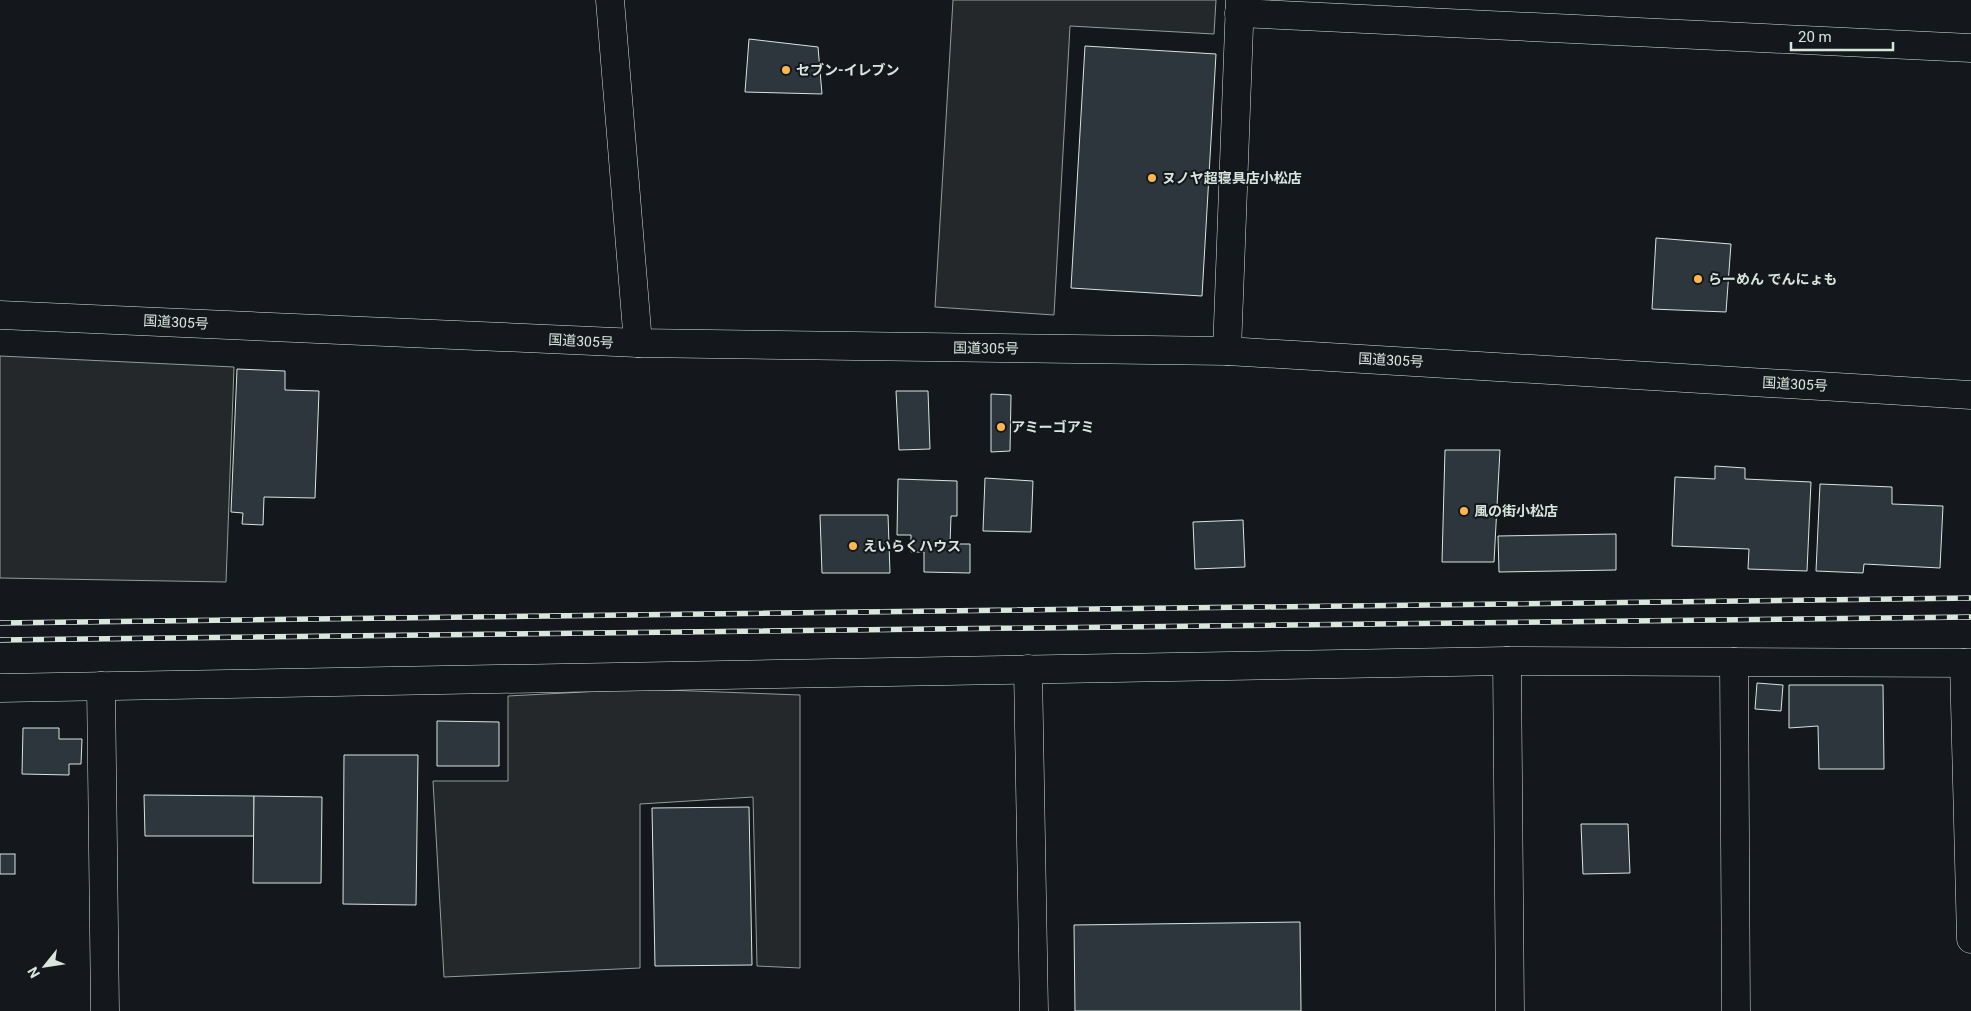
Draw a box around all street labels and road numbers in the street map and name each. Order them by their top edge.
street label: 国道305号 [143,312,209,332]
street label: 国道305号 [548,331,614,351]
street label: 国道305号 [953,339,1019,357]
street label: 国道305号 [1358,350,1424,370]
street label: 国道305号 [1762,374,1828,394]

